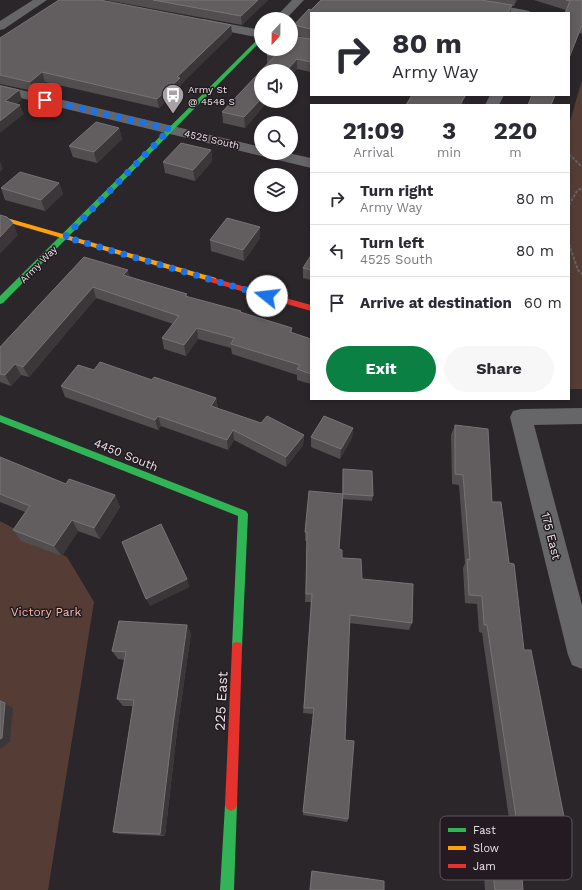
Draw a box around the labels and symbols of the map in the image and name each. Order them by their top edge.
north arrow [254,12,298,56]
bus stop icon: Army St @ 4546 S [160,82,186,115]
pin [28,83,62,117]
place label: Army St @ 4546 S [188,84,235,107]
street label: 4525 South [183,128,240,151]
street label: Army Way [18,243,60,285]
position arrow [246,275,288,317]
street label: 4450 South [92,436,160,474]
street label: 175 East [538,511,564,561]
park label: Victory Park [11,605,81,619]
street label: 225 East [211,671,231,731]
legend [440,816,572,880]
text: Fast [473,824,496,837]
text: Slow [473,842,499,855]
text: Jam [473,860,496,873]

